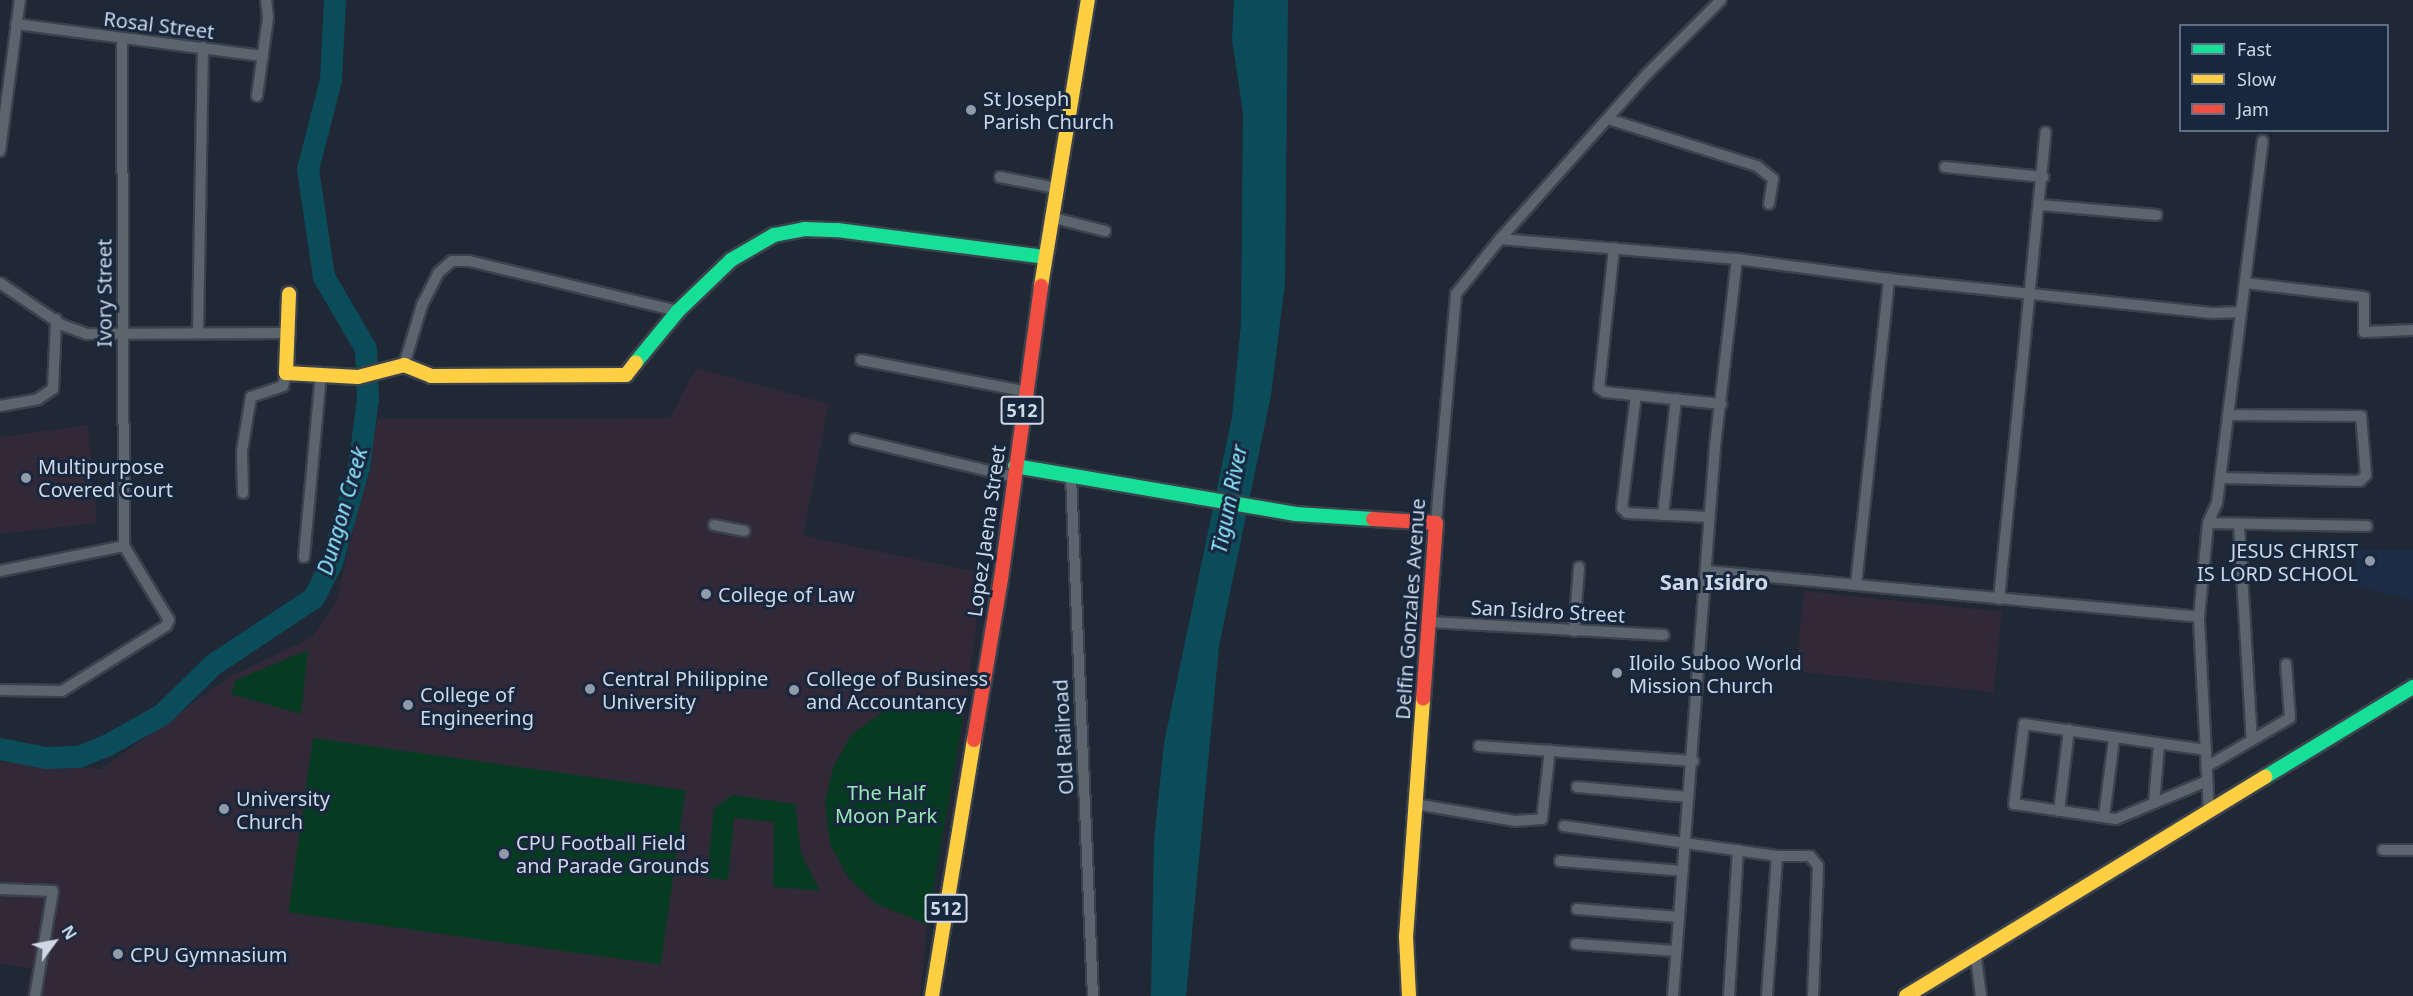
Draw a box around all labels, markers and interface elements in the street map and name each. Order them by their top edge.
street label: Rosal Street [102,6,216,44]
legend [2179,24,2389,132]
text: Fast [2237,37,2272,61]
text: Slow [2237,67,2276,91]
place label: St Joseph Parish Church [983,86,1114,133]
text: Jam [2237,97,2269,121]
marker: St Joseph Parish Church [964,103,978,117]
street label: Ivory Street [92,239,116,347]
road number: 512 [1000,395,1044,425]
water label: Tigum River [1206,443,1252,555]
water label: Dungon Creek [312,444,372,578]
street label: Lopez Jaena Street [962,444,1010,618]
place label: Multipurpose Covered Court [38,454,173,501]
marker: Multipurpose Covered Court [19,471,33,485]
street label: Delfin Gonzales Avenue [1390,498,1430,720]
place label: JESUS CHRIST IS LORD SCHOOL [2197,538,2358,585]
marker: JESUS CHRIST IS LORD SCHOOL [2363,554,2377,568]
district label: San Isidro [1660,569,1768,595]
place label: College of Law [718,582,855,606]
marker: College of Law [699,587,713,601]
street label: San Isidro Street [1470,595,1626,627]
place label: Iloilo Suboo World Mission Church [1629,650,1802,697]
place label: Central Philippine University [602,666,768,713]
place label: College of Business and Accountancy [806,666,988,713]
marker: Iloilo Suboo World Mission Church [1610,666,1624,680]
street label: Old Railroad [1048,679,1078,795]
place label: College of Engineering [420,682,534,729]
marker: Central Philippine University [583,682,597,696]
marker: College of Business and Accountancy [787,683,801,697]
marker: College of Engineering [401,698,415,712]
park label: The Half Moon Park [835,781,937,828]
place label: University Church [236,786,330,833]
marker: University Church [217,802,231,816]
place label: CPU Football Field and Parade Grounds [516,831,709,878]
marker: CPU Football Field and Parade Grounds [497,847,511,861]
road number: 512 [924,893,968,923]
north arrow [24,912,84,972]
text: N [56,921,82,944]
place label: CPU Gymnasium [130,942,287,966]
marker: CPU Gymnasium [111,947,125,961]

